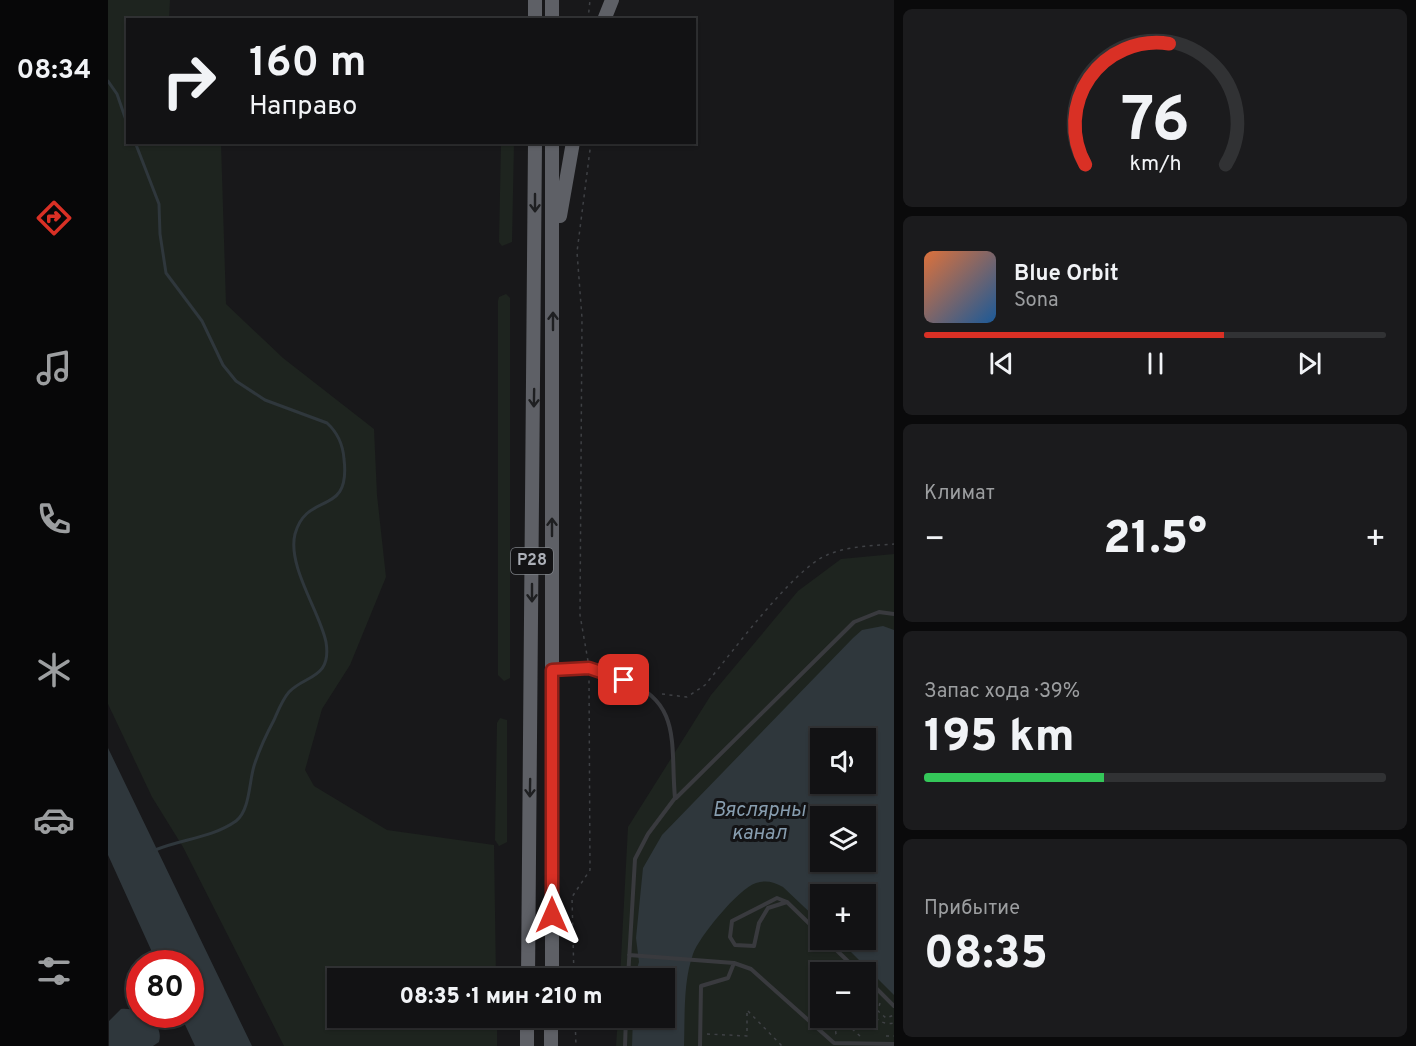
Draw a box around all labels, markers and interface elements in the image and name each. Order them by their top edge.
text: 160 m [249,38,367,91]
icon: right [150,42,228,120]
text: 08:34 [17,54,91,88]
text: 76 [1121,84,1189,163]
text: Направо [249,90,357,124]
text: km/h [1129,152,1181,179]
one-way arrow [529,192,541,212]
icon: directions [33,197,75,239]
text: Blue Orbit [1014,261,1119,288]
text: Sona [1014,288,1059,314]
one-way arrow [547,311,559,331]
icon: music [33,347,75,389]
icon: previous [985,347,1018,380]
icon: pause [1139,347,1172,380]
icon: next [1293,347,1326,380]
one-way arrow [528,387,540,407]
text: Климат [924,481,995,507]
icon: phone [33,498,75,540]
text: 21.5° [1103,512,1207,569]
one-way arrow [546,518,558,538]
text: − [924,520,945,562]
text: + [1365,520,1386,562]
road number: Р28 [511,548,553,574]
one-way arrow [526,582,538,602]
icon: climate [33,649,75,691]
pin [598,654,649,705]
icon: arrive [607,663,640,696]
text: Запас хода · 39% [924,679,1080,705]
text: 195 km [924,710,1075,767]
map controls [810,728,876,1028]
button: sound [810,728,876,794]
one-way arrow [524,777,536,797]
water label: Вяслярны канал [713,798,806,847]
icon: car [33,799,75,841]
button: layers [810,806,876,872]
position arrow [520,883,584,947]
button: + [810,884,876,950]
text: Прибытие [924,896,1020,922]
text: 08:35 [924,927,1048,984]
icon: filters [33,950,75,992]
speed limit sign: 80 [126,950,204,1028]
button: − [810,962,876,1028]
text: 08:35 · 1 мин · 210 m [399,984,603,1011]

